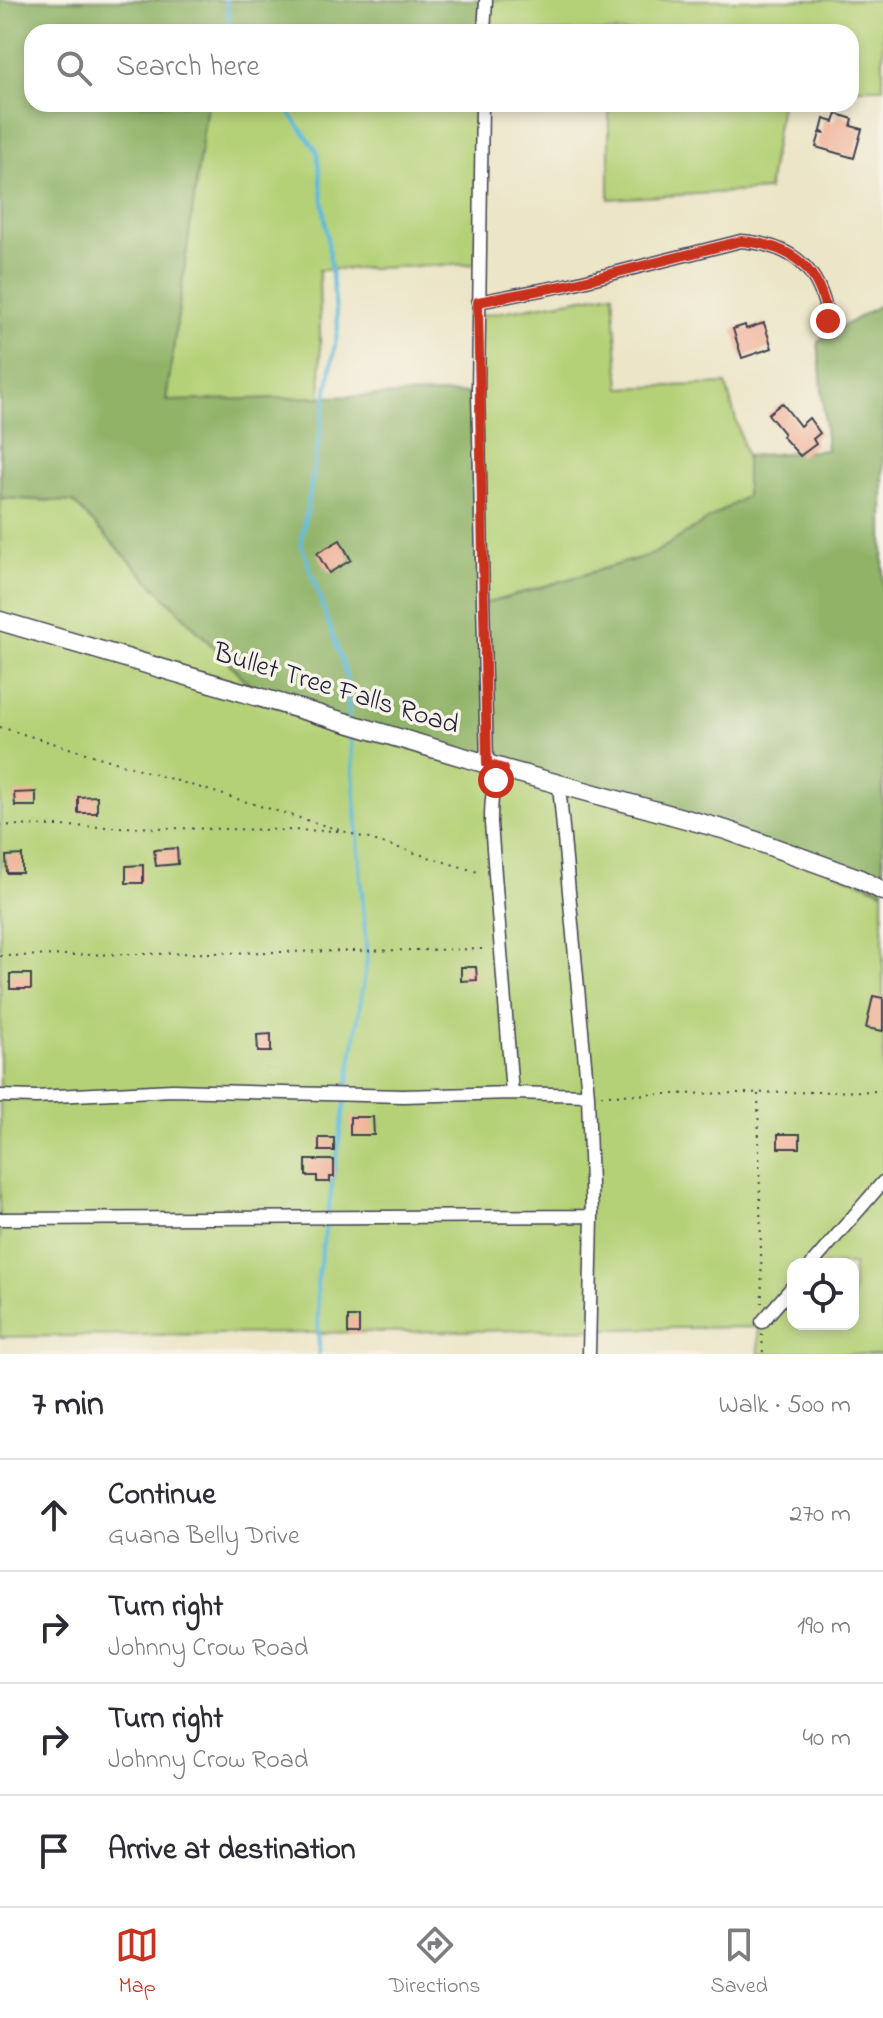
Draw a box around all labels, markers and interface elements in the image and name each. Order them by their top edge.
search box [24,24,859,112]
icon: search [52,46,96,90]
text: Search here [116,46,260,90]
route end [810,303,846,339]
street label: Bullet Tree Falls Road [207,633,464,747]
route start [478,762,514,798]
map controls [787,1258,859,1330]
button: locate [787,1258,859,1330]
text: 7 min [32,1381,104,1431]
text: Walk · 500 m [719,1387,851,1425]
text: Continue [108,1474,216,1518]
icon: ahead [32,1493,76,1537]
text: 270 m [789,1496,851,1534]
text: Guana Belly Drive [108,1518,300,1556]
text: Turn right [108,1586,223,1630]
icon: right [32,1605,76,1649]
text: 190 m [797,1608,851,1646]
text: Johnny Crow Road [108,1630,308,1668]
text: Turn right [108,1698,223,1742]
icon: right [32,1717,76,1761]
text: 40 m [802,1720,851,1758]
text: Johnny Crow Road [108,1742,308,1780]
icon: arrive [32,1829,76,1873]
text: Arrive at destination [108,1829,356,1873]
tab: Map [115,1923,159,2003]
tab: Directions [389,1923,480,2003]
tab: Saved [711,1923,768,2003]

